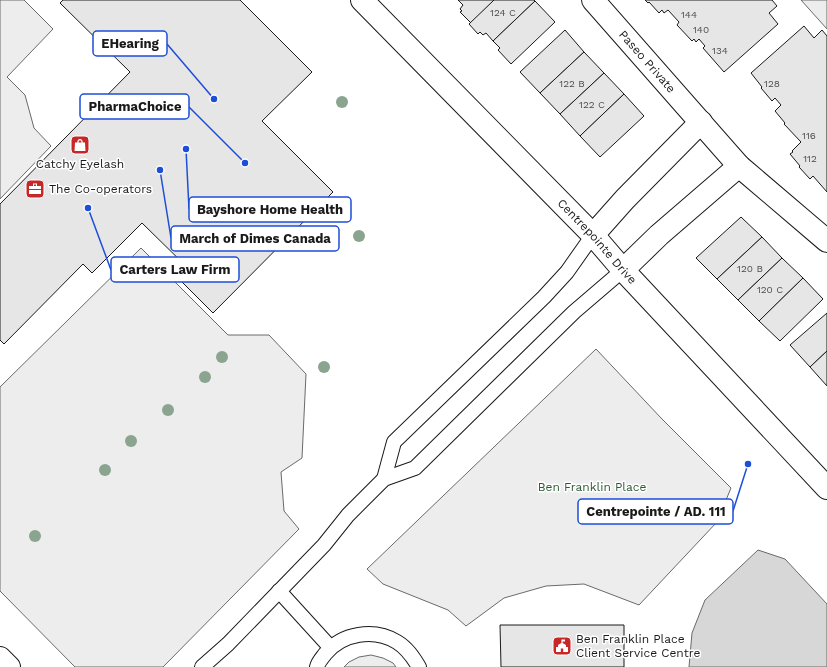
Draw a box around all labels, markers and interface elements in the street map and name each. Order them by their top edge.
house number: 124 C [490,7,516,18]
house number: 144 [681,9,697,20]
house number: 140 [693,24,709,35]
street label: Paseo Private [616,27,678,96]
callout: EHearing [93,31,167,56]
text: EHearing [101,36,160,51]
house number: 134 [712,45,728,56]
house number: 122 B [559,78,585,89]
house number: 128 [764,78,780,89]
callout: PharmaChoice [80,94,189,119]
text: PharmaChoice [88,99,182,114]
house number: 122 C [579,99,605,110]
house number: 116 [802,130,816,141]
shop icon: Catchy Eyelash [69,134,91,156]
house number: 112 [803,153,817,164]
place label: Catchy Eyelash [36,157,124,171]
office icon: The Co-operators [24,178,46,200]
place label: The Co-operators [49,182,152,196]
street label: Centrepointe Drive [555,196,640,287]
callout: Bayshore Home Health [189,197,351,222]
text: Bayshore Home Health [197,202,343,217]
callout: March of Dimes Canada [171,226,339,251]
text: March of Dimes Canada [179,231,331,246]
callout: Carters Law Firm [111,257,239,282]
text: Carters Law Firm [120,262,230,277]
house number: 120 B [737,263,763,274]
house number: 120 C [757,284,783,295]
park label: Ben Franklin Place [538,480,646,494]
callout: Centrepointe / AD. 111 [578,499,733,524]
text: Centrepointe / AD. 111 [586,504,726,519]
place label: Ben Franklin Place Client Service Centre [576,632,700,660]
public building icon: Ben Franklin Place Client Service Centre [551,635,573,657]

